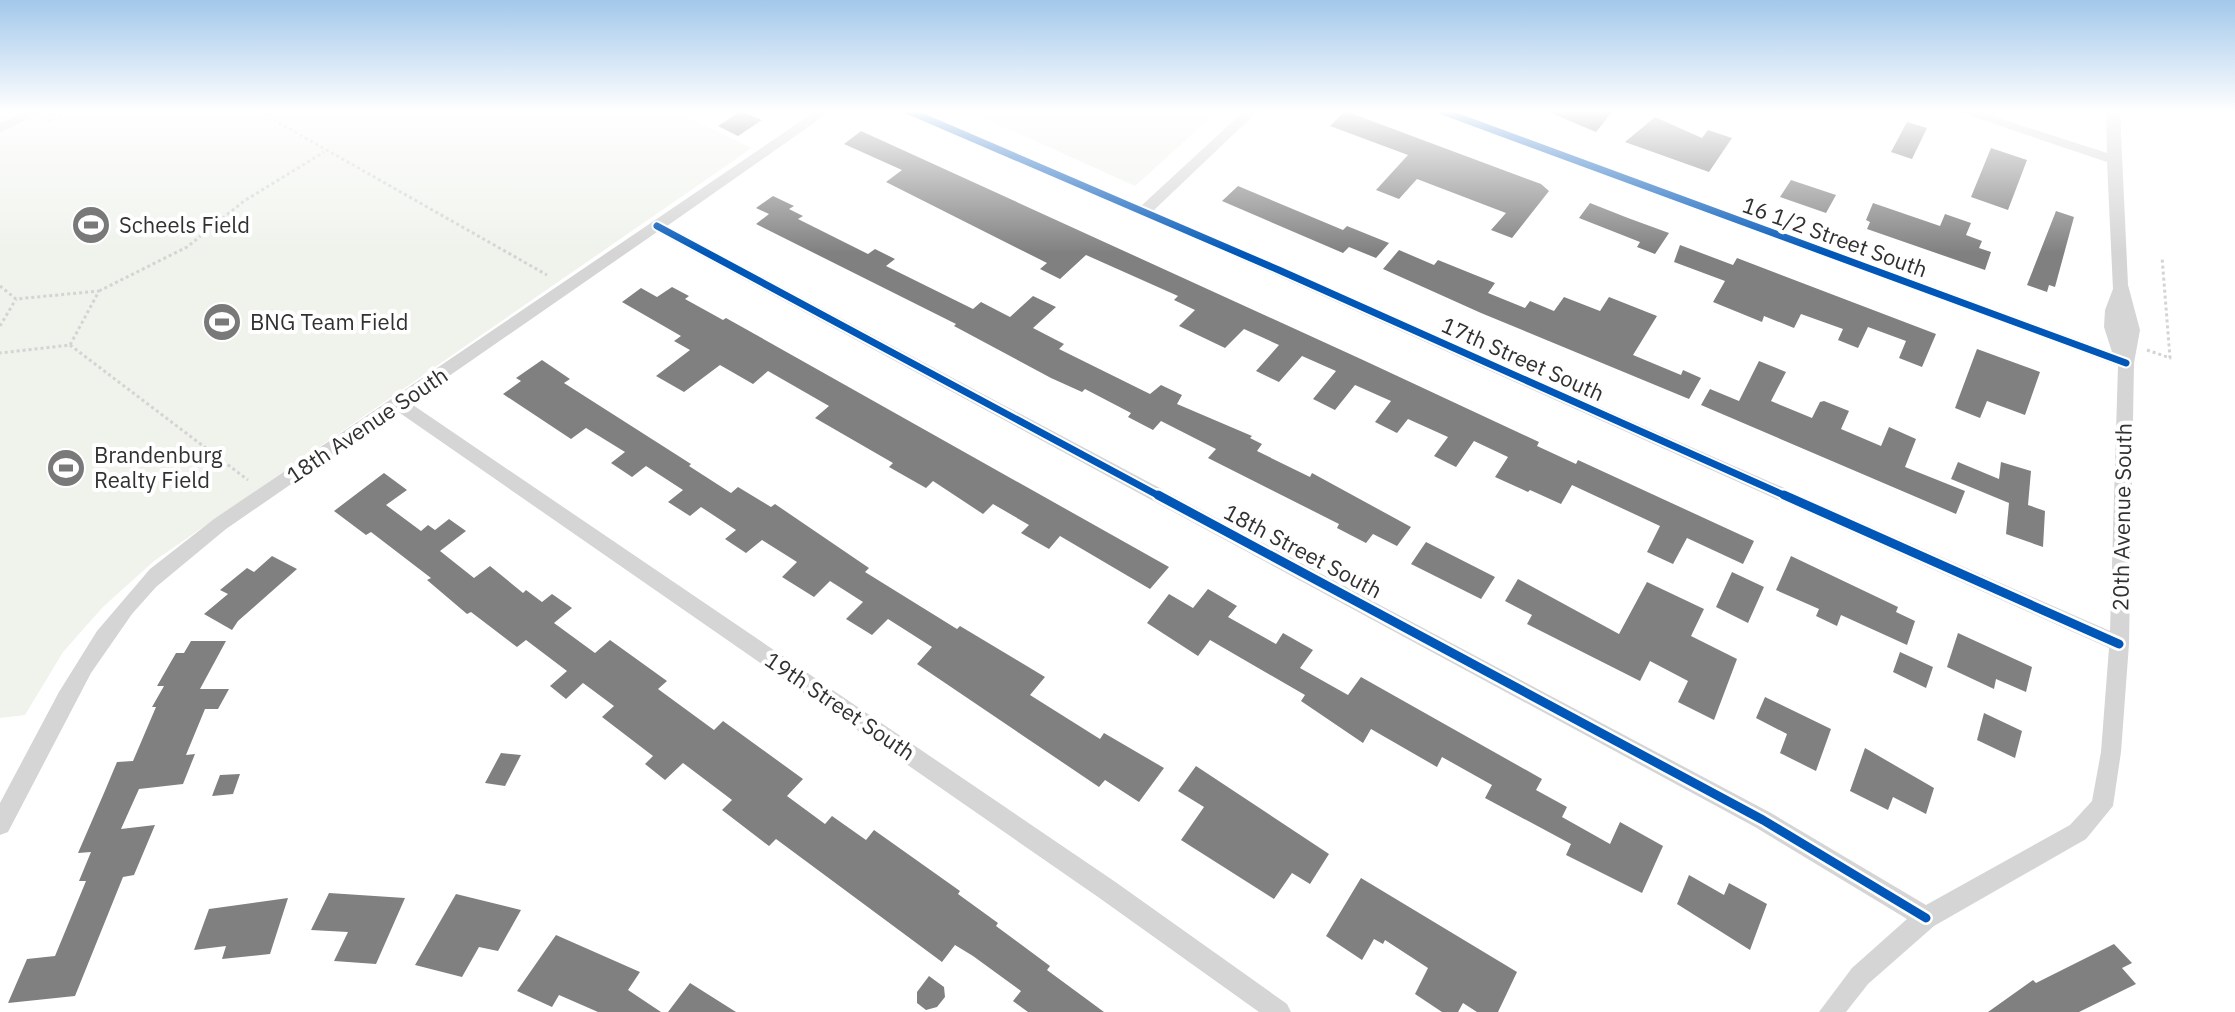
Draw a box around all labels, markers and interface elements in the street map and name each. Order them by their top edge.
street label: 16 1/2 Street South [1739,190,1932,283]
sports icon: Scheels Field [70,204,112,246]
place label: Scheels Field [119,210,250,239]
sports icon: BNG Team Field [201,301,243,343]
place label: BNG Team Field [250,307,408,336]
street label: 17th Street South [1437,310,1609,407]
street label: 18th Avenue South [281,360,453,489]
street label: 20th Avenue South [2105,423,2138,611]
place label: Brandenburg Realty Field [94,440,223,494]
sports icon: Brandenburg Realty Field [45,447,87,489]
street label: 18th Street South [1219,497,1387,604]
street label: 19th Street South [760,645,921,767]

